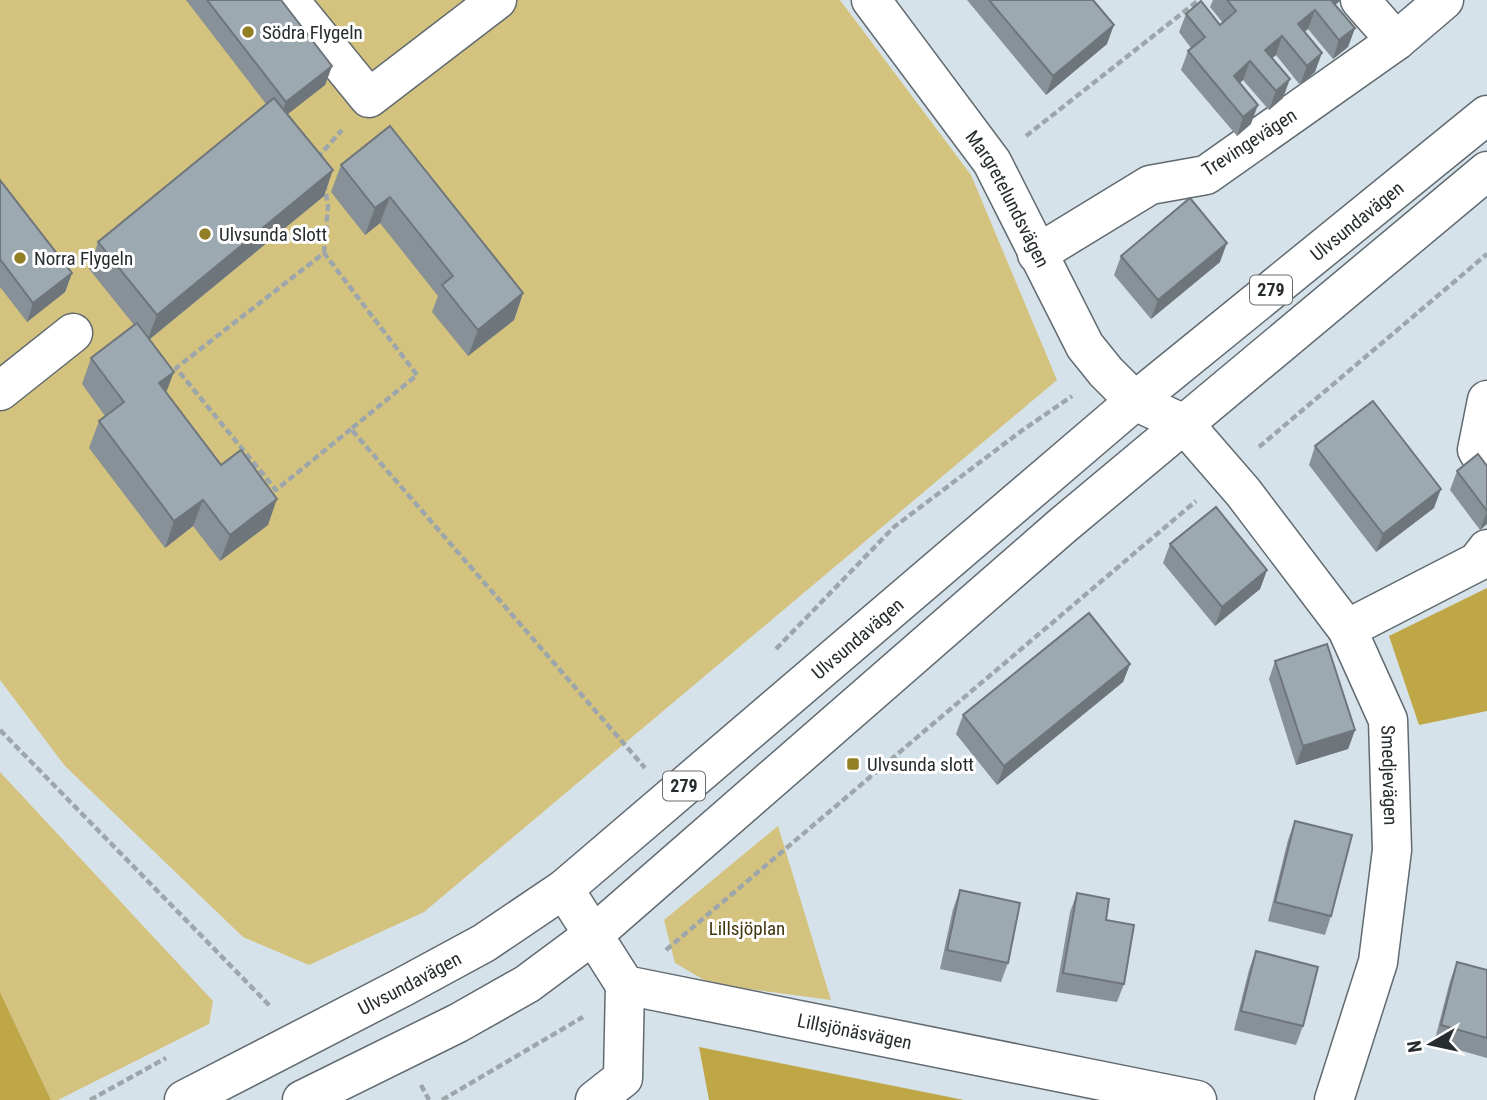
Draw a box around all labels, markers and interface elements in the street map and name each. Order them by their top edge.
place label: Södra Flygeln [262,21,363,44]
marker: Södra Flygeln [240,24,256,40]
street label: Trevingevägen [1198,103,1301,181]
street label: Margretelundsvägen [960,126,1054,271]
street label: Ulvsundavägen [1306,177,1408,266]
place label: Ulvsunda Slott [219,223,327,246]
marker: Ulvsunda Slott [197,226,213,242]
place label: Norra Flygeln [34,247,133,270]
marker: Norra Flygeln [12,250,28,266]
road number: 279 [1250,276,1292,304]
street label: Ulvsundavägen [807,593,908,684]
street label: Smedjevägen [1376,725,1402,826]
place label: Ulvsunda slott [867,753,974,776]
marker: Ulvsunda slott [845,756,861,772]
road number: 279 [663,772,705,800]
park label: Lillsjöplan [709,917,785,940]
street label: Ulvsundavägen [354,947,465,1020]
street label: Lillsjönäsvägen [795,1009,914,1054]
north arrow [1396,1009,1466,1079]
text: N [1402,1039,1427,1054]

